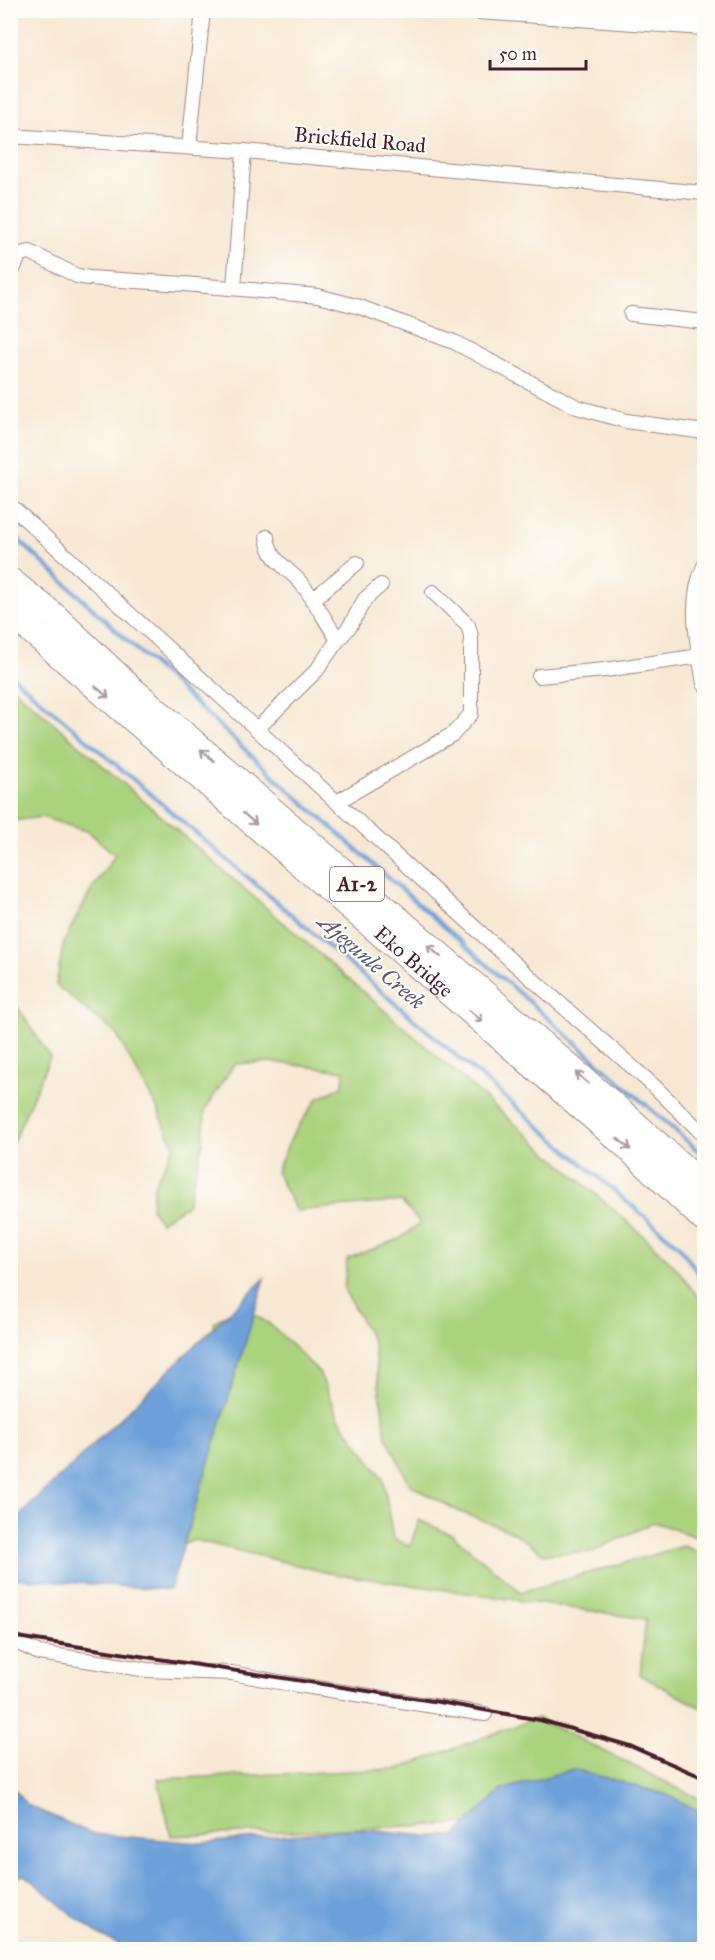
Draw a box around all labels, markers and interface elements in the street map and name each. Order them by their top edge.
scale bar [490,33,586,71]
text: 50 m [499,43,537,65]
street label: Brickfield Road [293,121,427,159]
one-way arrow [94,685,109,699]
one-way arrow [200,748,215,762]
one-way arrow [242,812,257,826]
road number: A1-2 [330,867,384,901]
water label: Ajegunle Creek [311,906,431,1015]
street label: Eko Bridge [369,920,459,1003]
one-way arrow [427,944,442,958]
one-way arrow [469,1009,484,1023]
one-way arrow [574,1072,590,1085]
one-way arrow [616,1137,632,1150]

